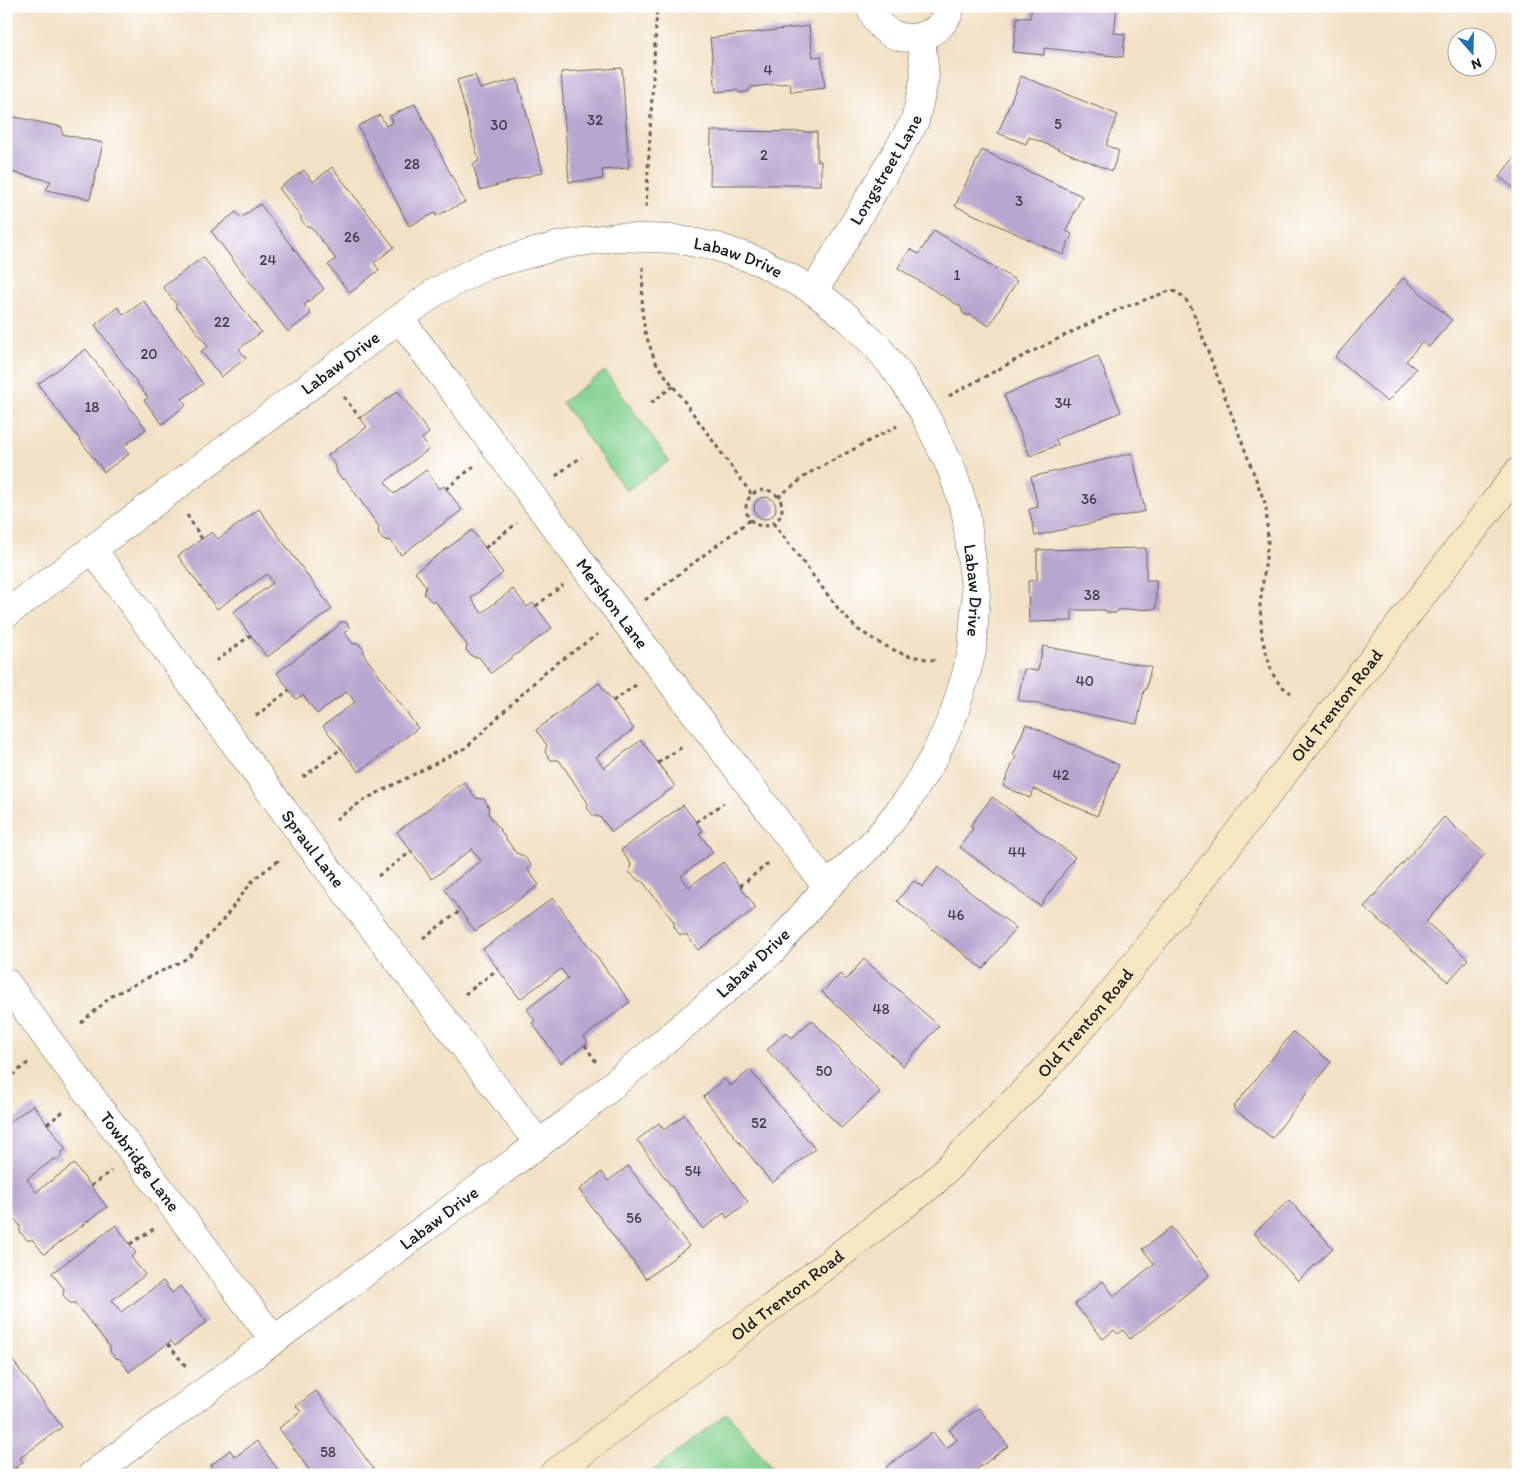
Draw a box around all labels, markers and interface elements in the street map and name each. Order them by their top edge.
north arrow [1446,28,1496,78]
text: N [1469,54,1484,73]
house number: 4 [763,61,773,79]
house number: 32 [587,111,603,129]
street label: Longstreet Lane [845,113,927,229]
house number: 5 [1054,115,1062,133]
house number: 30 [490,116,508,134]
house number: 2 [760,146,768,164]
house number: 28 [404,155,420,173]
house number: 3 [1015,192,1023,210]
house number: 26 [344,228,360,246]
street label: Labaw Drive [692,232,787,283]
house number: 24 [260,251,276,269]
house number: 1 [954,266,961,284]
house number: 22 [214,313,230,331]
street label: Labaw Drive [296,326,384,400]
house number: 20 [140,345,158,363]
house number: 34 [1054,394,1072,412]
house number: 18 [84,398,100,416]
house number: 36 [1081,490,1097,508]
street label: Labaw Drive [959,543,987,637]
street label: Mershon Lane [571,554,653,653]
house number: 38 [1084,586,1100,604]
street label: Old Trenton Road [1286,645,1388,767]
house number: 40 [1076,672,1094,690]
house number: 42 [1053,766,1070,784]
street label: Spraul Lane [276,806,349,892]
house number: 44 [1008,843,1026,861]
house number: 46 [948,906,965,924]
street label: Labaw Drive [711,923,795,1003]
street label: Old Trenton Road [1032,964,1138,1083]
house number: 48 [872,1000,890,1018]
house number: 50 [815,1062,833,1080]
street label: Towbridge Lane [95,1107,185,1216]
house number: 52 [751,1114,767,1132]
house number: 54 [685,1162,701,1180]
street label: Labaw Drive [395,1181,483,1255]
house number: 56 [626,1209,642,1227]
street label: Old Trenton Road [726,1245,848,1346]
house number: 58 [320,1443,336,1461]

